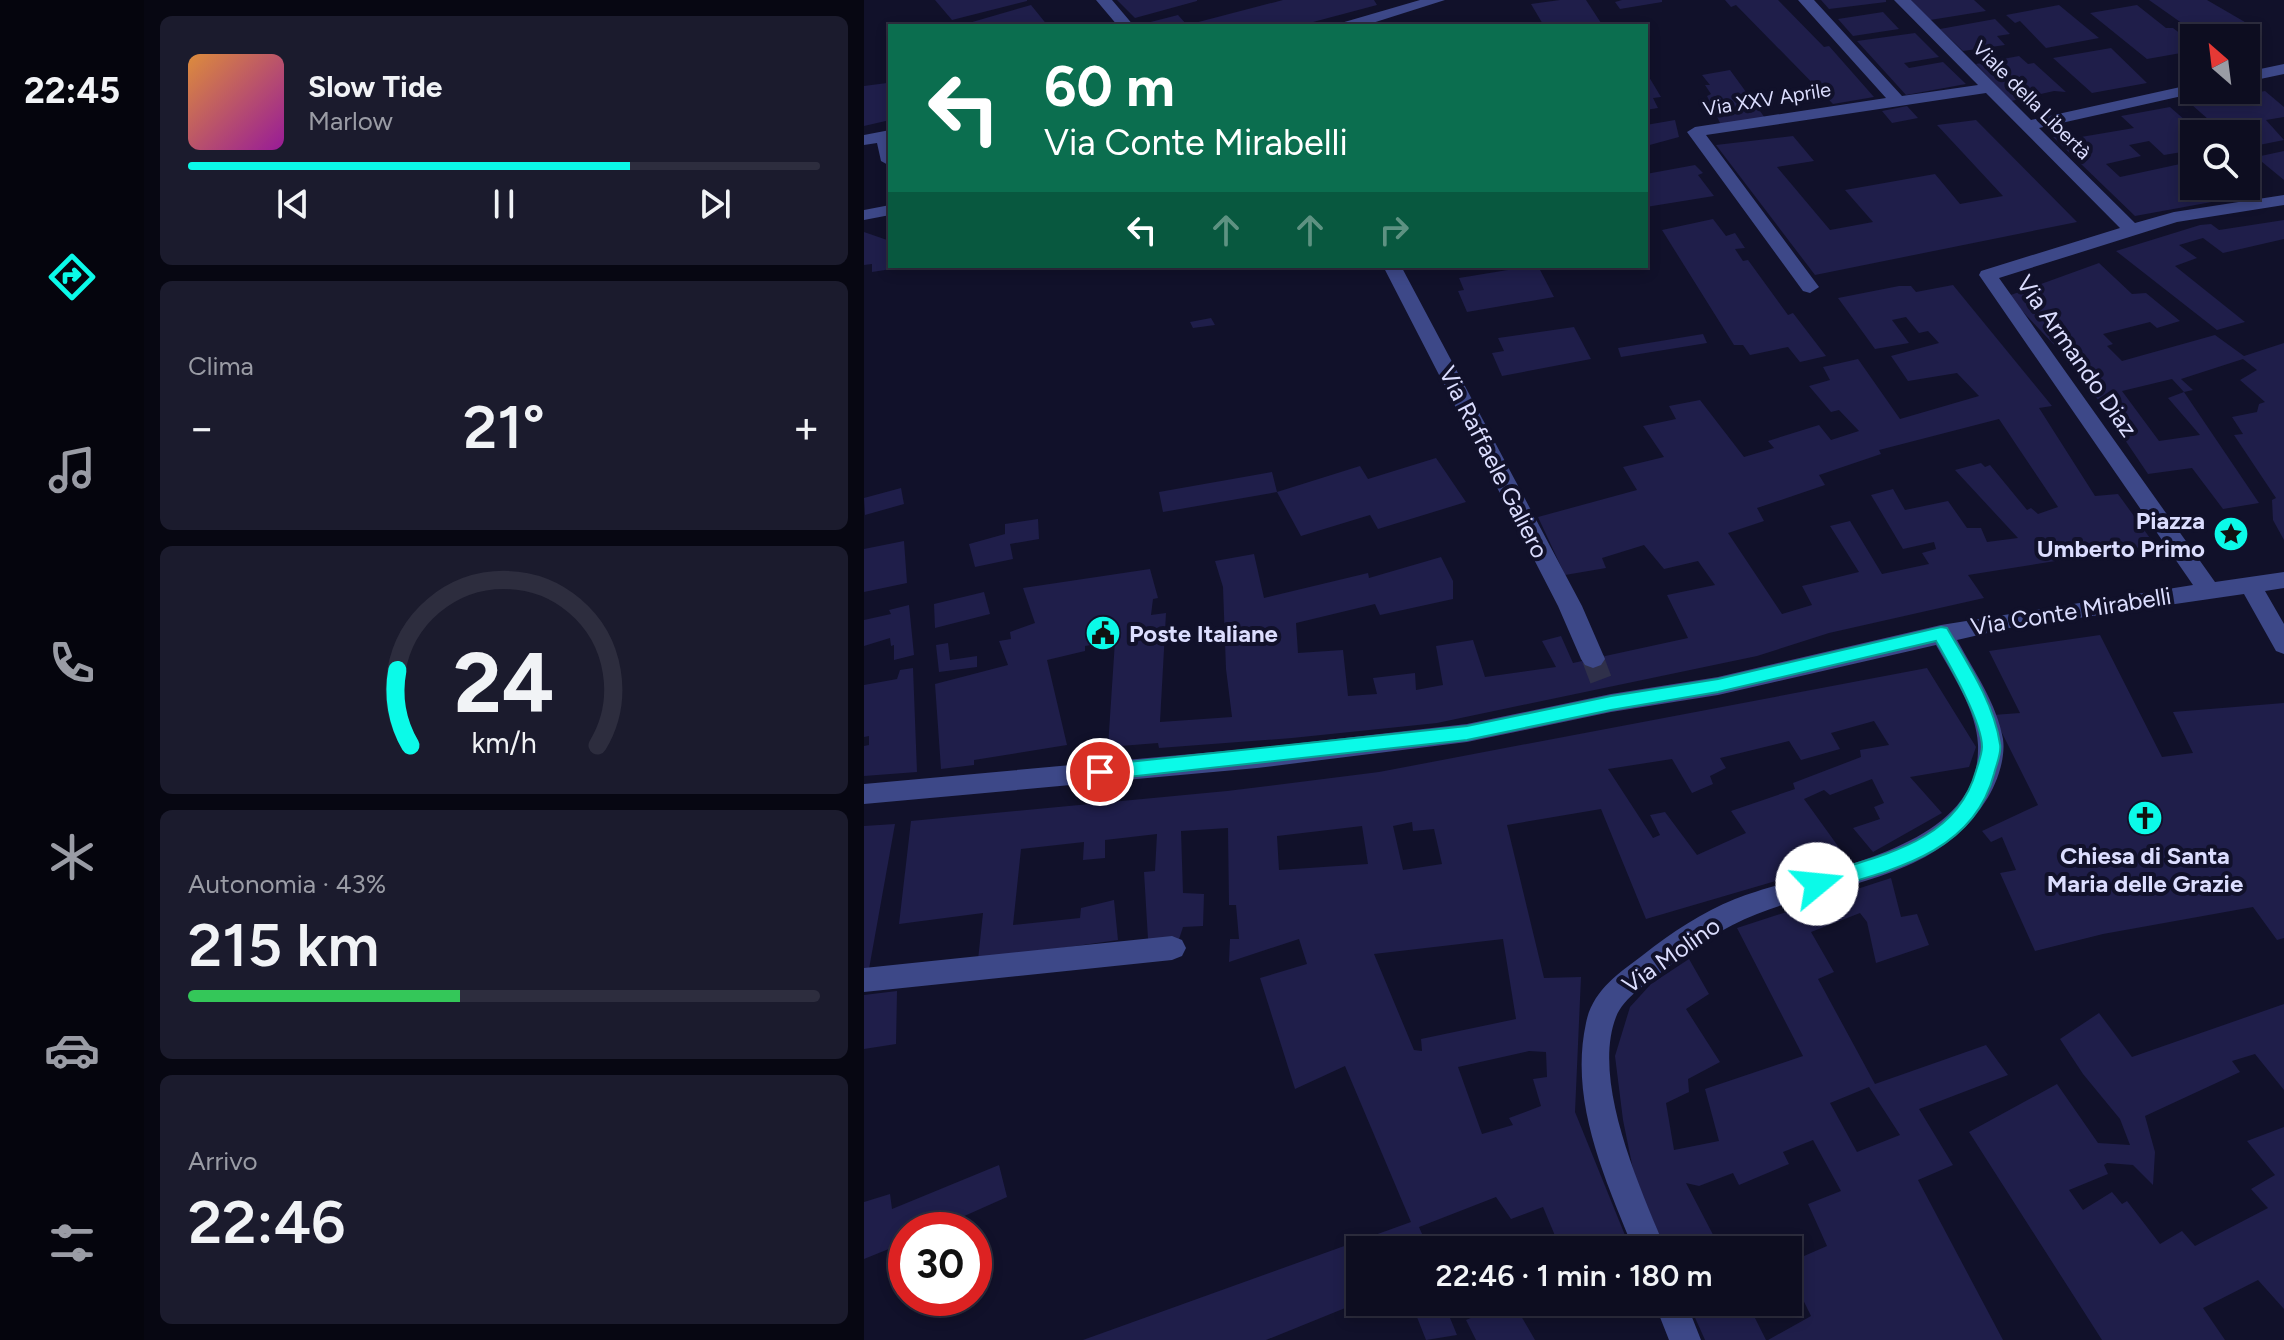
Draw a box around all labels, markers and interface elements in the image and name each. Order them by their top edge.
north arrow [2180,24,2260,104]
map controls [2180,24,2260,200]
street label: Viale della Libertà [1968,36,2096,164]
text: 60 m [1044,53,1175,120]
icon: left [912,56,1016,160]
text: Slow Tide [308,68,442,105]
text: 22:45 [24,69,120,112]
street label: Via XXV Aprile [1701,77,1833,121]
text: Marlow [308,105,393,137]
button: search [2180,120,2260,200]
text: Via Conte Mirabelli [1044,121,1348,164]
icon: previous [271,182,315,226]
icon: pause [482,182,526,226]
icon: next [693,182,737,226]
icon: left [1120,208,1164,252]
icon: ahead [1204,208,1248,252]
icon: ahead [1288,208,1332,252]
icon: right [1372,208,1416,252]
icon: directions [44,249,100,305]
street label: Via Armando Diaz [2010,270,2144,442]
text: Clima [188,350,254,382]
street label: Via Raffaele Galiero [1433,361,1555,563]
text: 21° [463,391,545,463]
text: − [188,401,215,454]
text: + [793,401,820,454]
icon: music [44,442,100,498]
place label: Piazza Umberto Primo [2037,506,2205,563]
place icon: Piazza Umberto Primo [2212,515,2250,553]
street label: Via Conte Mirabelli [1969,581,2173,641]
public building icon: Poste Italiane [1084,614,1122,652]
place label: Poste Italiane [1129,619,1278,648]
text: 24 [454,633,554,733]
icon: phone [44,635,100,691]
text: km/h [471,726,537,760]
pin [1066,738,1134,806]
icon: arrive [1078,750,1122,794]
church icon: Chiesa di Santa Maria delle Grazie [2126,799,2164,837]
icon: climate [44,829,100,885]
place label: Chiesa di Santa Maria delle Grazie [2047,841,2243,898]
position arrow [1775,842,1859,926]
text: Autonomia · 43% [188,868,386,900]
text: 215 km [188,909,379,981]
street label: Via Molino [1616,911,1726,999]
icon: car [44,1022,100,1078]
text: Arrivo [188,1145,258,1177]
text: 22:46 [188,1186,346,1258]
speed limit sign: 30 [888,1212,992,1316]
icon: filters [44,1215,100,1271]
text: 22:46 · 1 min · 180 m [1436,1257,1712,1294]

